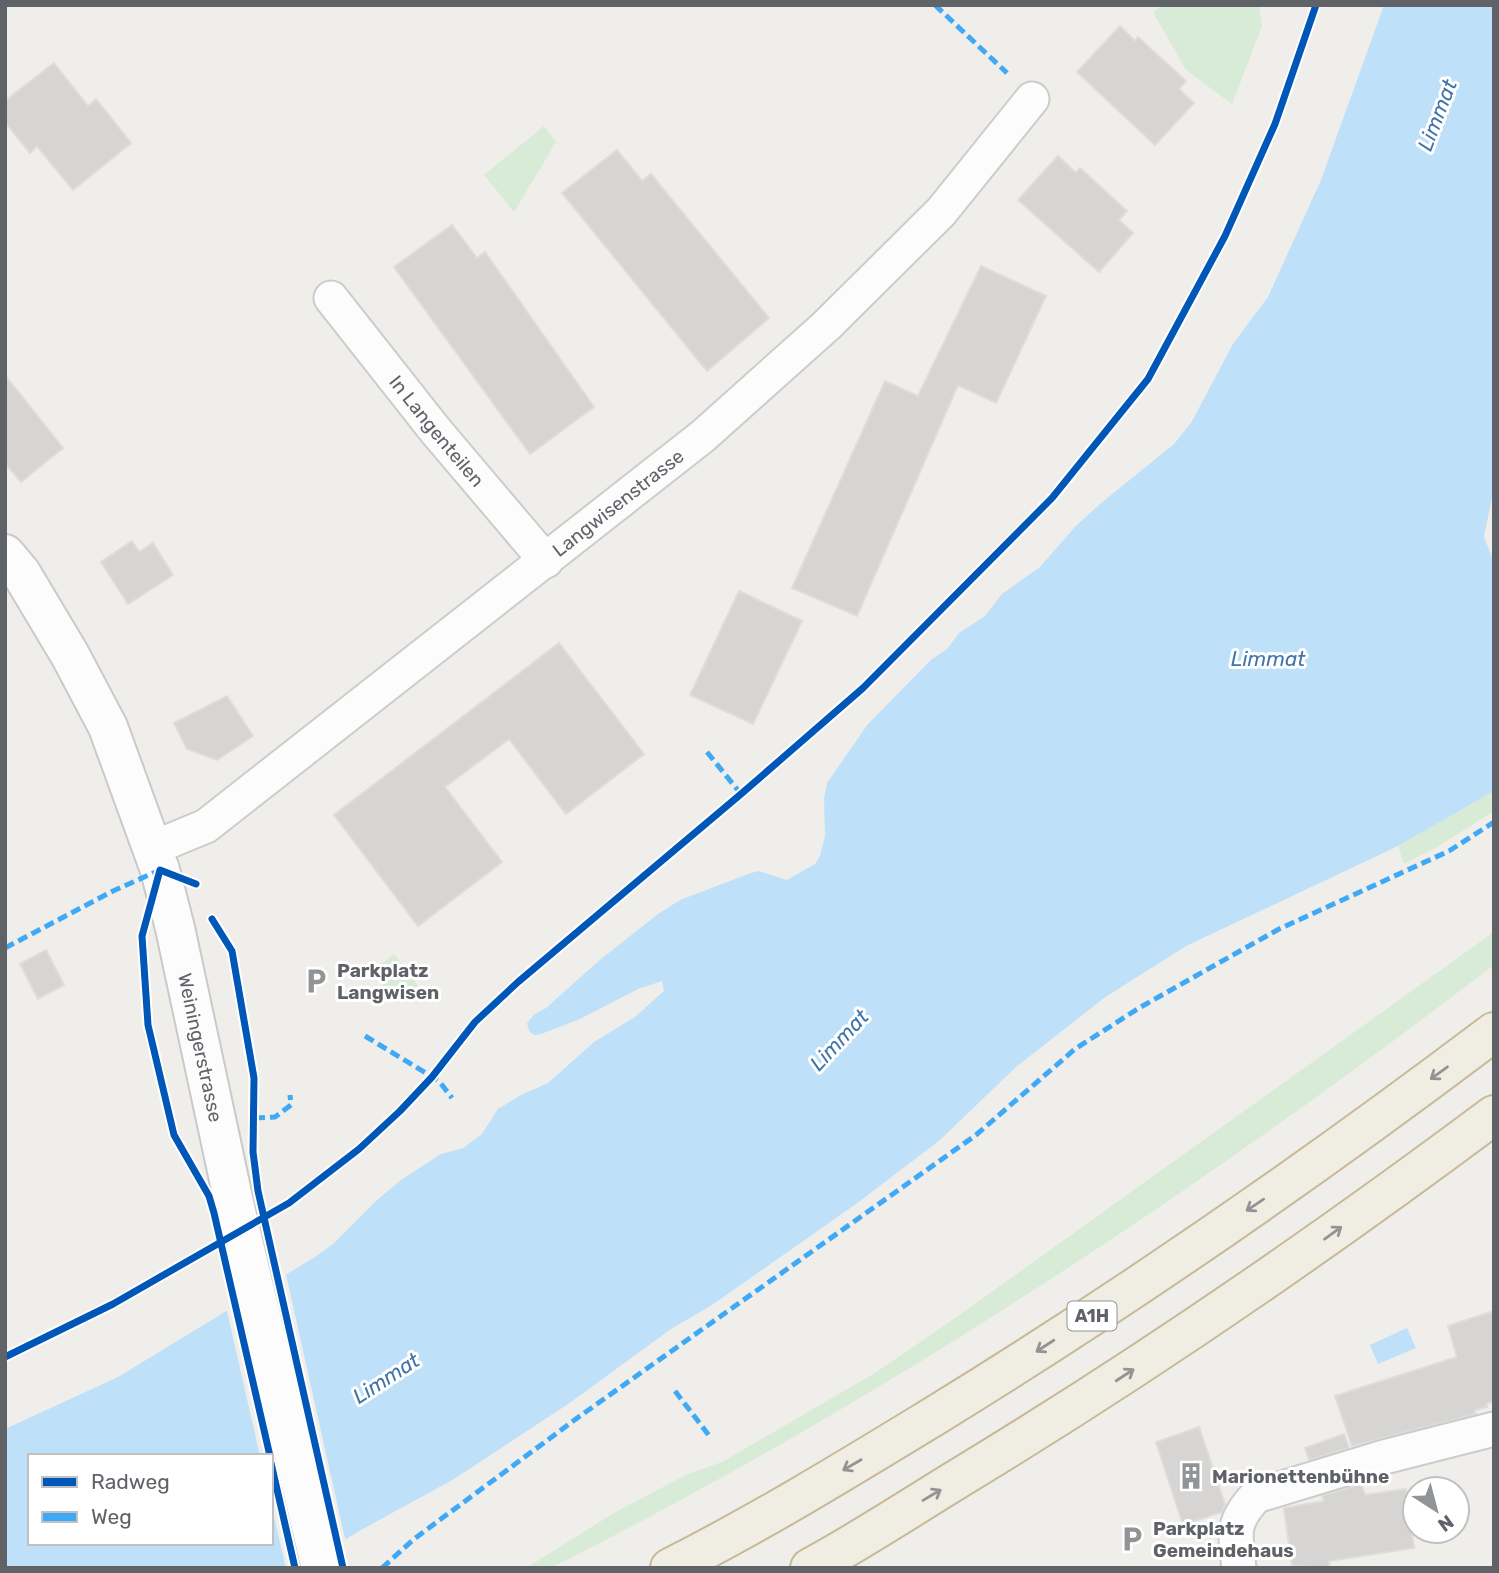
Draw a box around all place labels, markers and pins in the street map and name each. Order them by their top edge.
place label: Parkplatz Langwisen [337,959,439,1004]
parking icon: Parkplatz Langwisen [301,966,331,996]
building icon: Marionettenbühne [1176,1461,1206,1491]
place label: Marionettenbühne [1212,1465,1389,1488]
place label: Parkplatz Gemeindehaus [1153,1517,1294,1562]
parking icon: Parkplatz Gemeindehaus [1117,1524,1147,1554]

